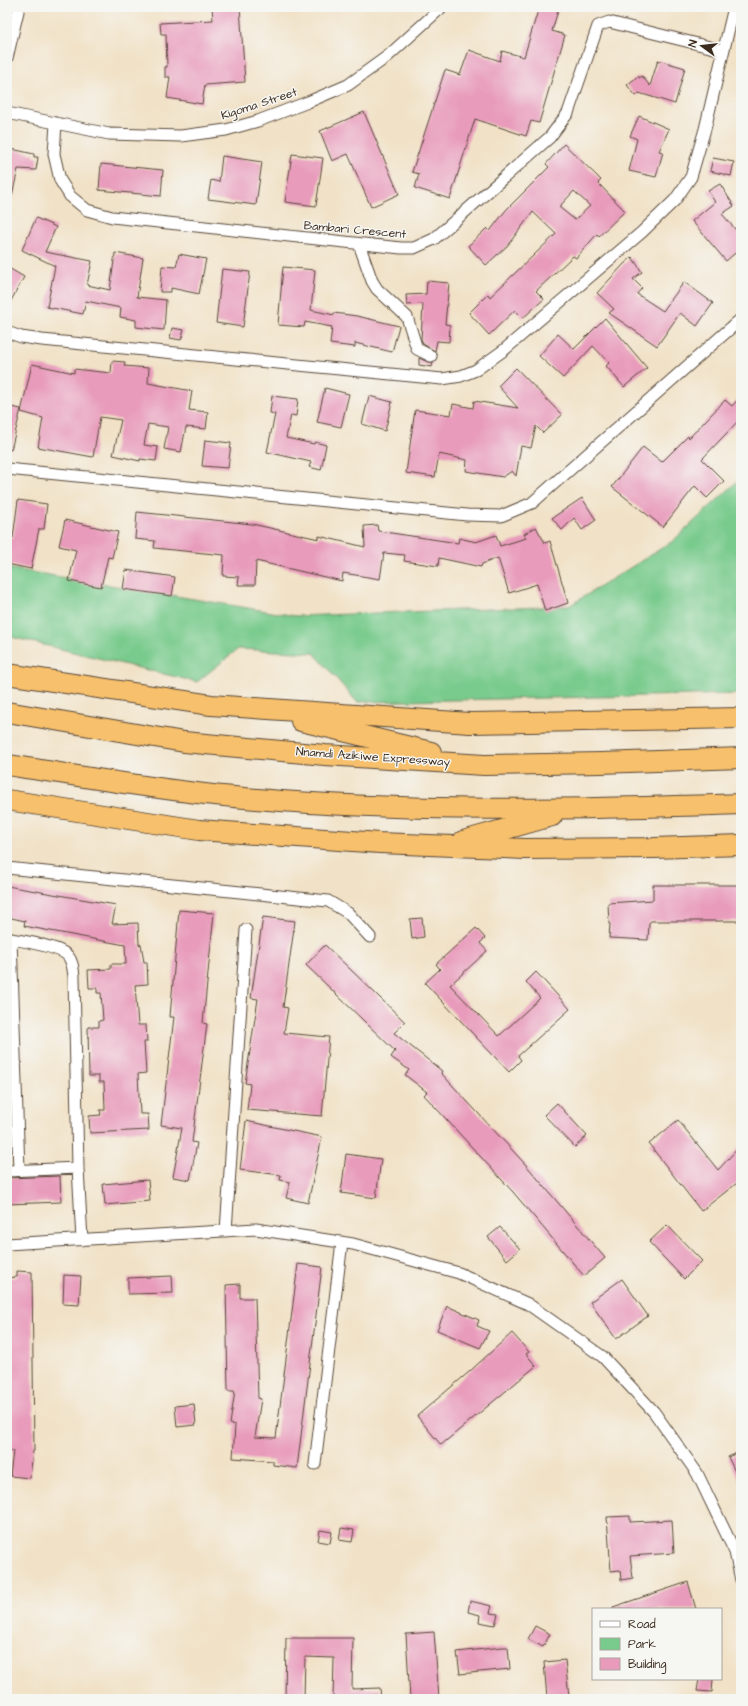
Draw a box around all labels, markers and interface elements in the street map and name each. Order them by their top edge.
north arrow [682,26,722,66]
text: N [685,38,701,49]
street label: Kigoma Street [219,84,300,125]
street label: Bambari Crescent [303,217,407,243]
street label: Nnamdi Azikiwe Expressway [295,743,451,772]
legend [592,1608,722,1680]
text: Road [628,1616,656,1633]
text: Park [628,1636,656,1653]
text: Building [628,1656,666,1674]

